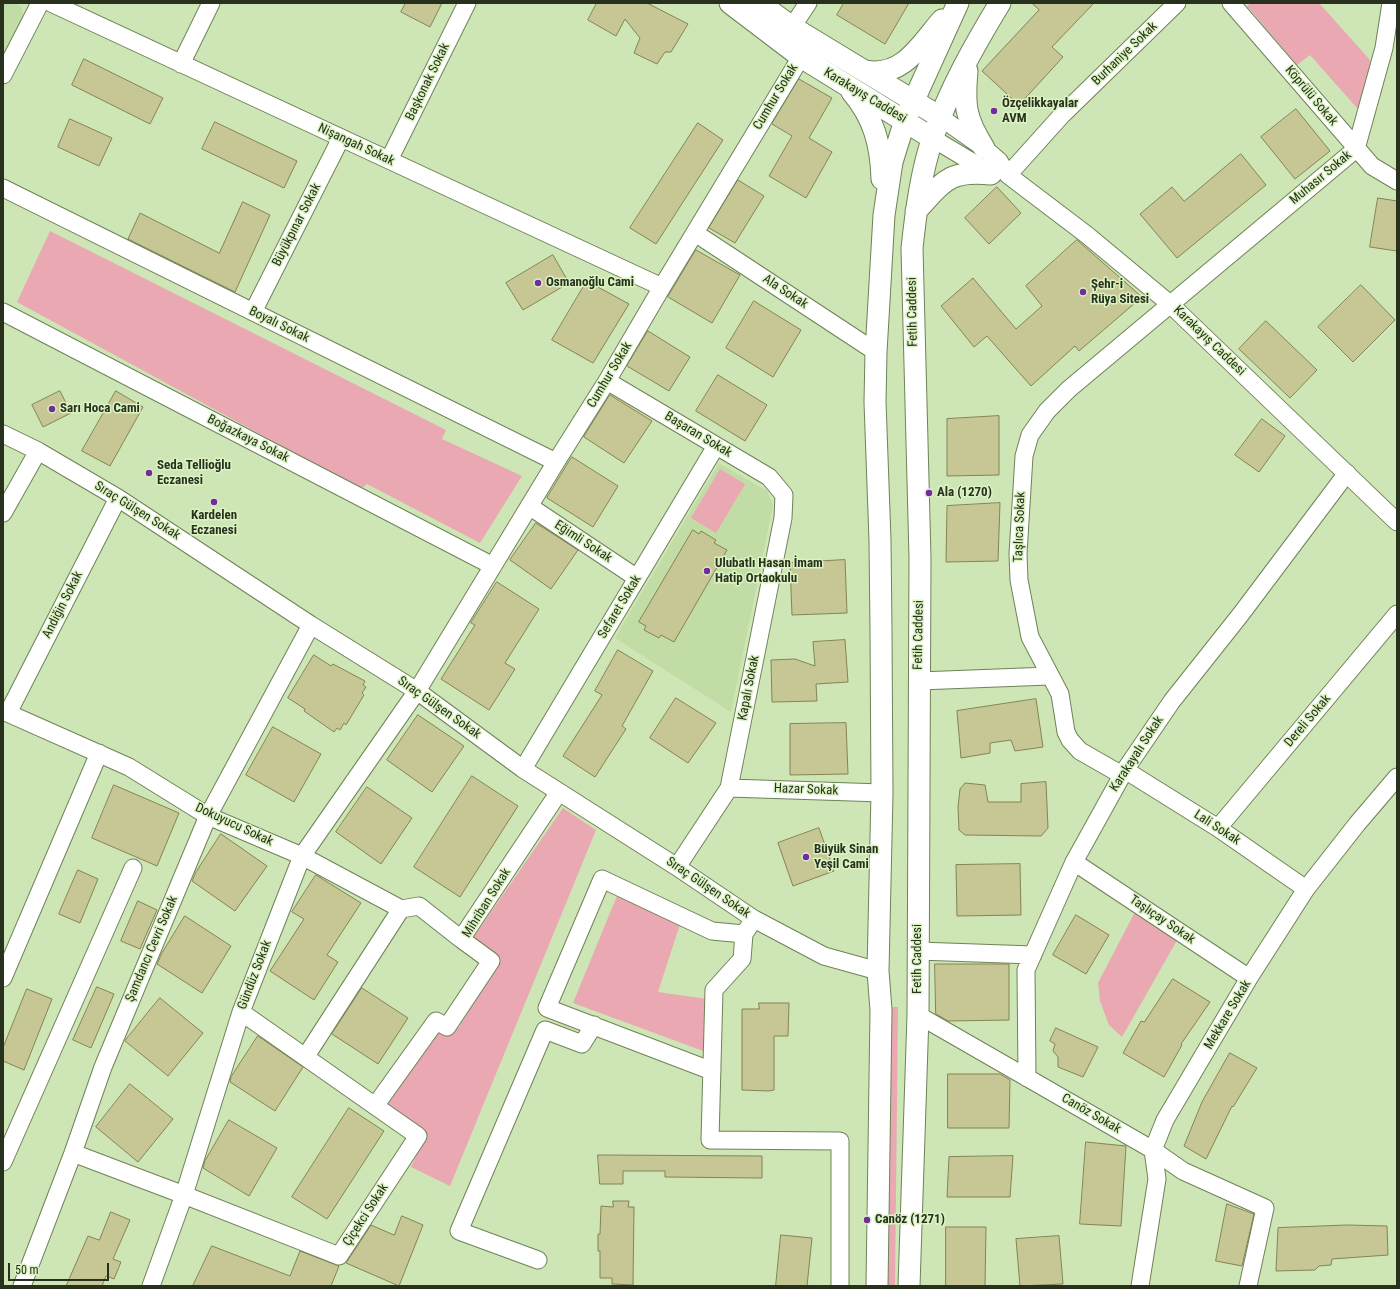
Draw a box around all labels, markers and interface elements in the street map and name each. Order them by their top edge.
street label: Burhaniye Sokak [1089,19,1161,89]
street label: Başkonak Sokak [403,41,453,123]
street label: Cumhur Sokak [750,61,802,133]
street label: Köprülü Sokak [1281,63,1341,129]
street label: Karakayış Caddesi [821,65,909,127]
place label: Özçelikkayalar AVM [1002,96,1078,127]
marker: Özçelikkayalar AVM [989,106,999,116]
street label: Nişangah Sokak [315,120,397,170]
street label: Muhasır Sokak [1287,148,1355,208]
street label: Büyükpınar Sokak [269,181,325,269]
street label: Ala Sokak [759,272,811,312]
place label: Osmanoğlu Cami [546,275,634,291]
street label: Fetih Caddesi [905,277,921,347]
place label: Şehr-i Rüya Sitesi [1091,277,1149,308]
marker: Osmanoğlu Cami [533,278,543,288]
marker: Şehr-i Rüya Sitesi [1078,287,1088,297]
street label: Karakayış Caddesi [1170,303,1248,379]
street label: Boyalı Sokak [246,304,312,346]
street label: Cumhur Sokak [584,339,636,411]
place label: Sarı Hoca Cami [60,401,140,417]
marker: Sarı Hoca Cami [47,404,57,414]
street label: Başaran Sokak [661,409,735,461]
street label: Boğazkaya Sokak [204,412,292,466]
place label: Seda Tellioğlu Eczanesi [157,458,231,489]
marker: Seda Tellioğlu Eczanesi [144,468,154,478]
street label: Sıraç Gülşen Sokak [91,478,183,544]
place label: Ala (1270) [937,485,992,501]
marker: Ala (1270) [924,488,934,498]
street label: Taşlıca Sokak [1011,491,1029,563]
marker: Kardelen Eczanesi [209,497,219,507]
place label: Kardelen Eczanesi [191,508,237,539]
street label: Eğimli Sokak [551,518,615,566]
place label: Ulubatlı Hasan İmam Hatip Ortaokulu [715,556,823,587]
marker: Ulubatlı Hasan İmam Hatip Ortaokulu [702,566,712,576]
street label: Andiğin Sokak [39,569,87,641]
street label: Sefaret Sokak [595,572,645,642]
street label: Fetih Caddesi [911,600,927,670]
street label: Kapalı Sokak [735,654,763,722]
street label: Sıraç Gülşen Sokak [394,673,484,743]
street label: Dereli Sokak [1282,692,1334,750]
street label: Karakayalı Sokak [1107,713,1167,795]
street label: Hazar Sokak [774,781,838,799]
street label: Dokuyucu Sokak [193,800,275,850]
street label: Lali Sokak [1191,807,1243,849]
place label: Büyük Sinan Yeşil Cami [814,842,878,873]
marker: Büyük Sinan Yeşil Cami [801,852,811,862]
street label: Sıraç Gülşen Sokak [663,854,753,922]
street label: Mihriban Sokak [459,865,515,941]
street label: Taşlıçay Sokak [1126,892,1198,948]
street label: Şamdancı Cevri Sokak [123,894,181,1004]
street label: Fetih Caddesi [910,924,926,994]
street label: Gündüz Sokak [235,938,275,1012]
street label: Mekkare Sokak [1201,978,1255,1052]
street label: Canöz Sokak [1058,1091,1124,1137]
street label: Çiçekci Sokak [340,1181,392,1249]
place label: Canöz (1271) [875,1212,945,1228]
marker: Canöz (1271) [862,1215,872,1225]
scale bar [10,1255,111,1281]
text: 50 m [15,1263,39,1277]

